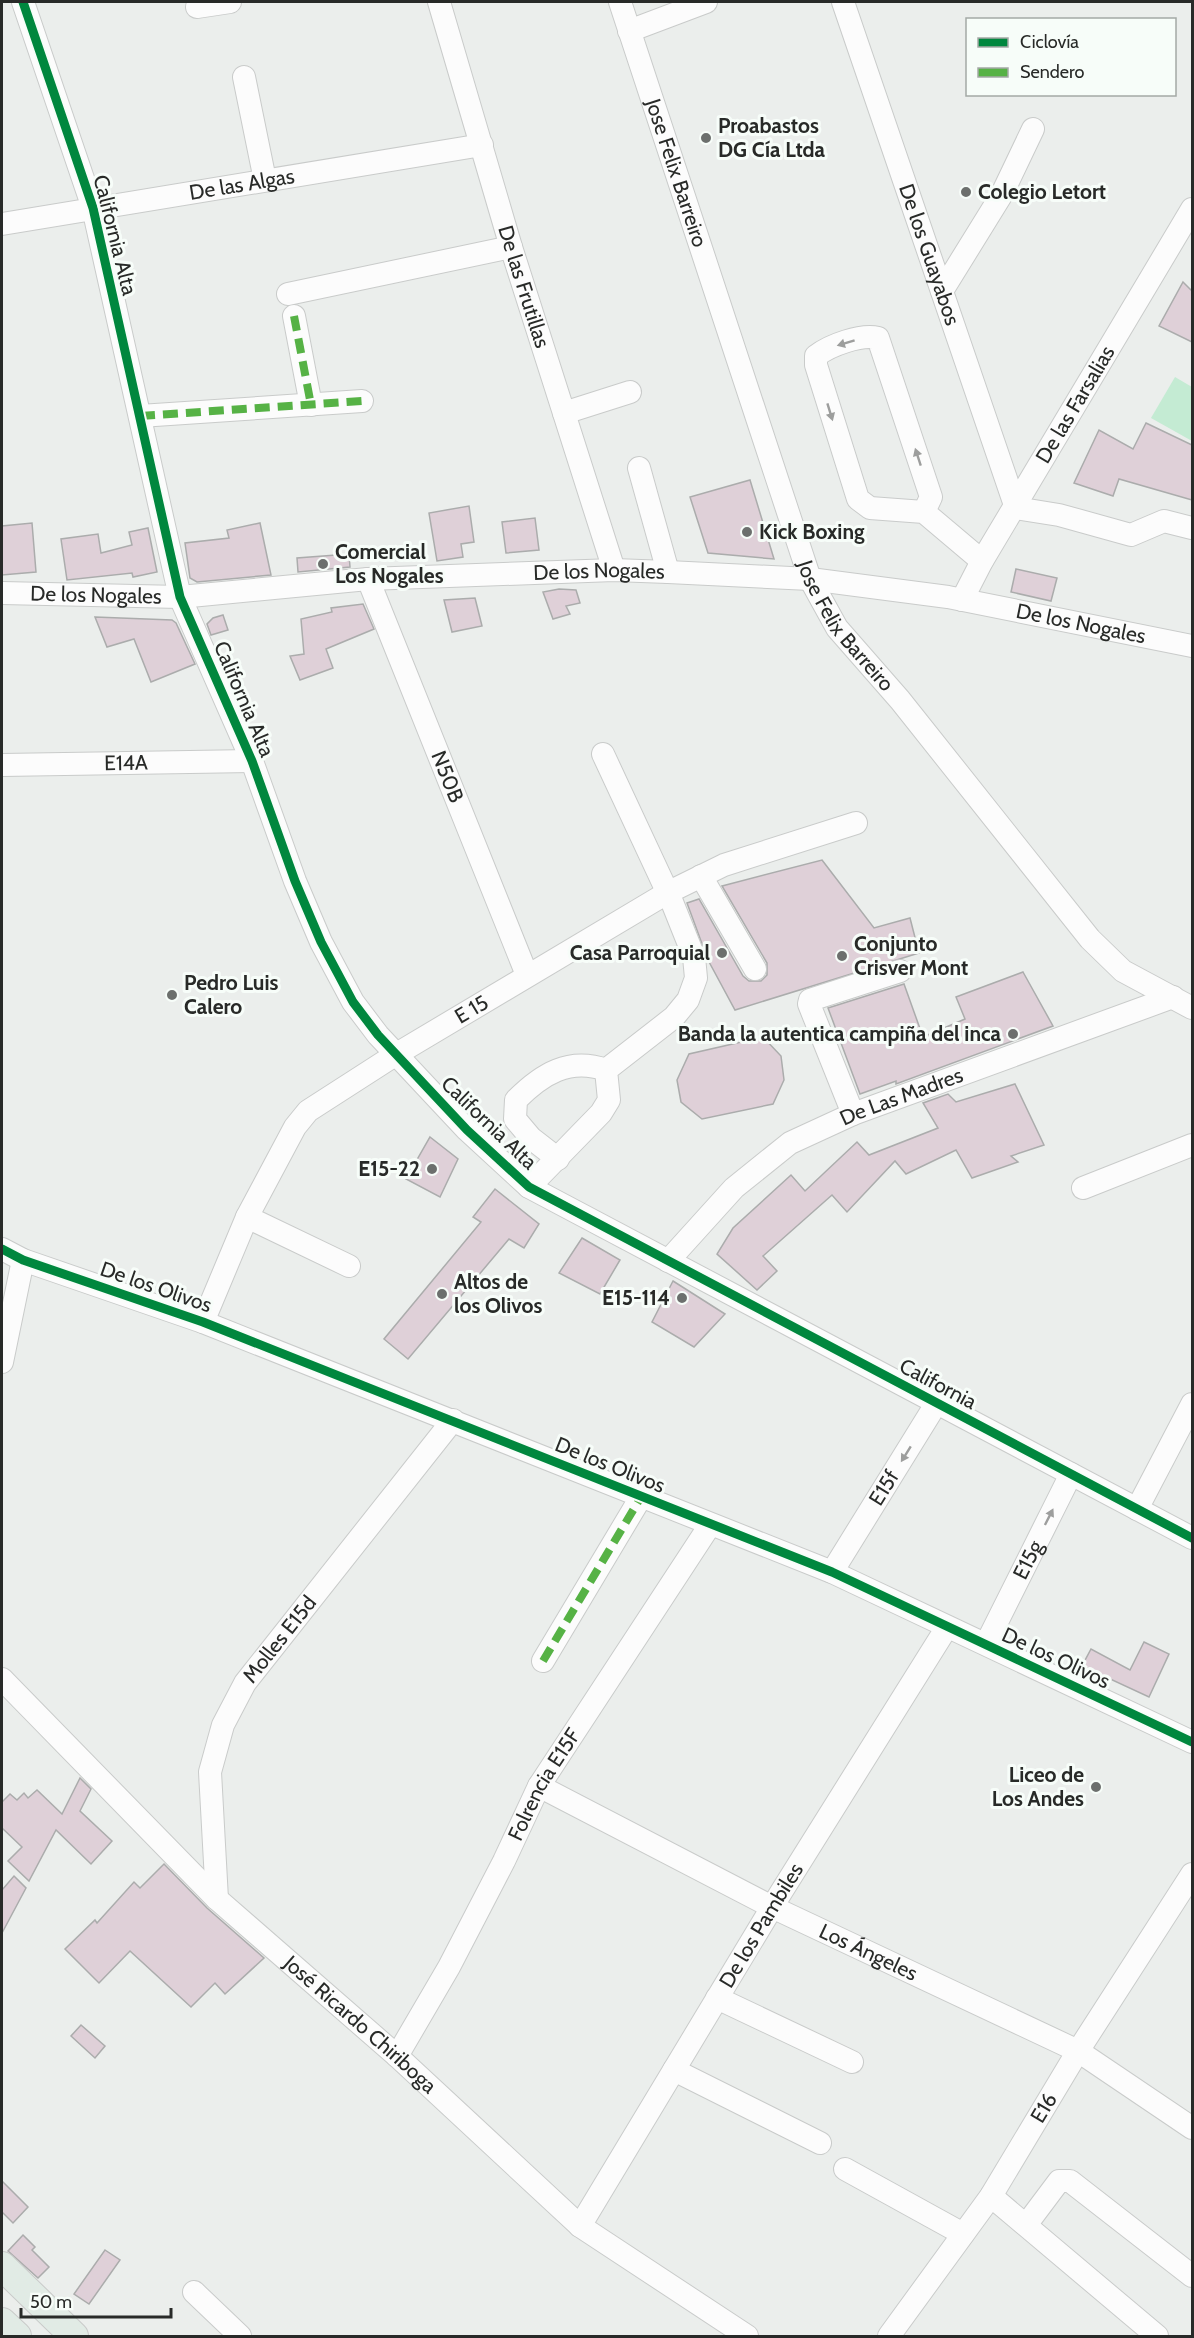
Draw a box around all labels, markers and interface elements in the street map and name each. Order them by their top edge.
legend [966,18,1176,96]
text: Ciclovía [1020,31,1079,53]
text: Sendero [1020,61,1084,83]
street label: Jose Felix Barreiro [640,95,713,250]
place label: Proabastos DG Cía Ltda [718,113,826,162]
marker: Proabastos DG Cía Ltda [699,131,713,145]
street label: De las Algas [187,163,296,205]
street label: California Alta [88,172,143,298]
place label: Colegio Letort [978,179,1106,204]
street label: De los Guayabos [894,181,966,329]
marker: Colegio Letort [959,185,973,199]
street label: De las Frutillas [493,222,555,351]
one-way arrow [837,339,855,348]
street label: De las Farsalias [1030,341,1120,468]
one-way arrow [826,403,835,421]
one-way arrow [913,448,922,466]
place label: Kick Boxing [759,519,865,544]
marker: Kick Boxing [740,525,754,539]
place label: Comercial Los Nogales [335,539,444,588]
street label: Jose Felix Barreiro [792,556,899,696]
marker: Comercial Los Nogales [316,557,330,571]
street label: De los Nogales [533,557,665,585]
street label: De los Nogales [30,581,162,609]
street label: De los Nogales [1014,598,1148,648]
street label: California Alta [209,637,280,760]
street label: N50B [426,747,469,806]
street label: E14A [104,750,148,775]
place label: Conjunto Crisver Mont [854,931,968,980]
place label: Casa Parroquial [570,940,710,965]
marker: Casa Parroquial [715,946,729,960]
marker: Conjunto Crisver Mont [835,949,849,963]
place label: Pedro Luis Calero [184,970,278,1019]
marker: Pedro Luis Calero [165,988,179,1002]
street label: E 15 [450,989,493,1029]
place label: Banda la autentica campiña del inca [678,1021,1002,1046]
marker: Banda la autentica campiña del inca [1006,1027,1020,1041]
street label: De Las Madres [836,1062,966,1130]
street label: California Alta [436,1071,542,1174]
place label: E15-22 [358,1156,420,1181]
marker: E15-22 [425,1162,439,1176]
street label: De los Olivos [97,1256,215,1317]
place label: Altos de los Olivos [454,1269,543,1318]
place label: E15-114 [602,1285,670,1310]
marker: Altos de los Olivos [435,1287,449,1301]
marker: E15-114 [675,1291,689,1305]
street label: California [895,1353,981,1414]
street label: De los Olivos [552,1431,669,1498]
one-way arrow [900,1446,911,1462]
street label: E15f [863,1465,904,1510]
one-way arrow [1045,1508,1054,1525]
street label: E15g [1007,1536,1048,1583]
street label: Molles E15d [237,1591,321,1688]
street label: De los Olivos [998,1622,1114,1694]
street label: Folrencia E15F [502,1723,585,1844]
place label: Liceo de Los Andes [992,1762,1084,1811]
marker: Liceo de Los Andes [1089,1780,1103,1794]
street label: De los Pambiles [714,1858,808,1992]
street label: Los Ángeles [815,1918,922,1986]
street label: José Ricardo Chiriboga [278,1949,442,2098]
street label: E16 [1025,2088,1062,2127]
scale bar [21,2281,171,2319]
text: 50 m [30,2291,72,2313]

